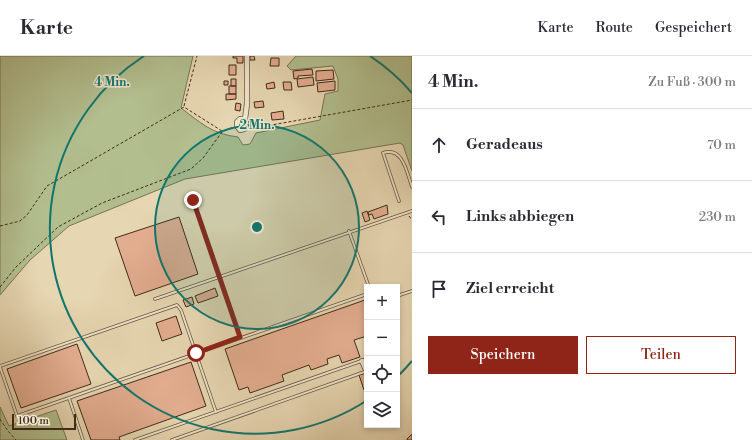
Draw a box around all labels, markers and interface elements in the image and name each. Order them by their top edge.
text: Karte [20,16,73,40]
text: Karte [537,19,574,37]
text: Route [596,19,633,37]
text: Gespeichert [655,19,732,37]
text: 4 Min. [428,71,478,93]
text: Zu Fuß · 300 m [648,74,736,90]
text: 4 Min. [94,75,130,90]
text: 2 Min. [239,118,275,133]
icon: ahead [428,134,450,156]
text: Geradeaus [466,135,543,154]
text: 70 m [707,137,736,153]
route end [184,191,202,209]
icon: left [428,206,450,228]
text: Links abbiegen [466,207,574,226]
text: 230 m [699,209,736,225]
centre of rings [250,220,264,234]
icon: arrive [428,278,450,300]
text: Ziel erreicht [466,279,554,298]
map controls [364,284,400,428]
button: + [364,284,400,320]
button: − [364,320,400,356]
button: Speichern [428,336,578,374]
button: Teilen [586,336,736,374]
route start [187,344,205,362]
button: locate [364,356,400,392]
button: layers [364,392,400,428]
scale bar [12,412,76,431]
text: 100 m [18,414,49,428]

